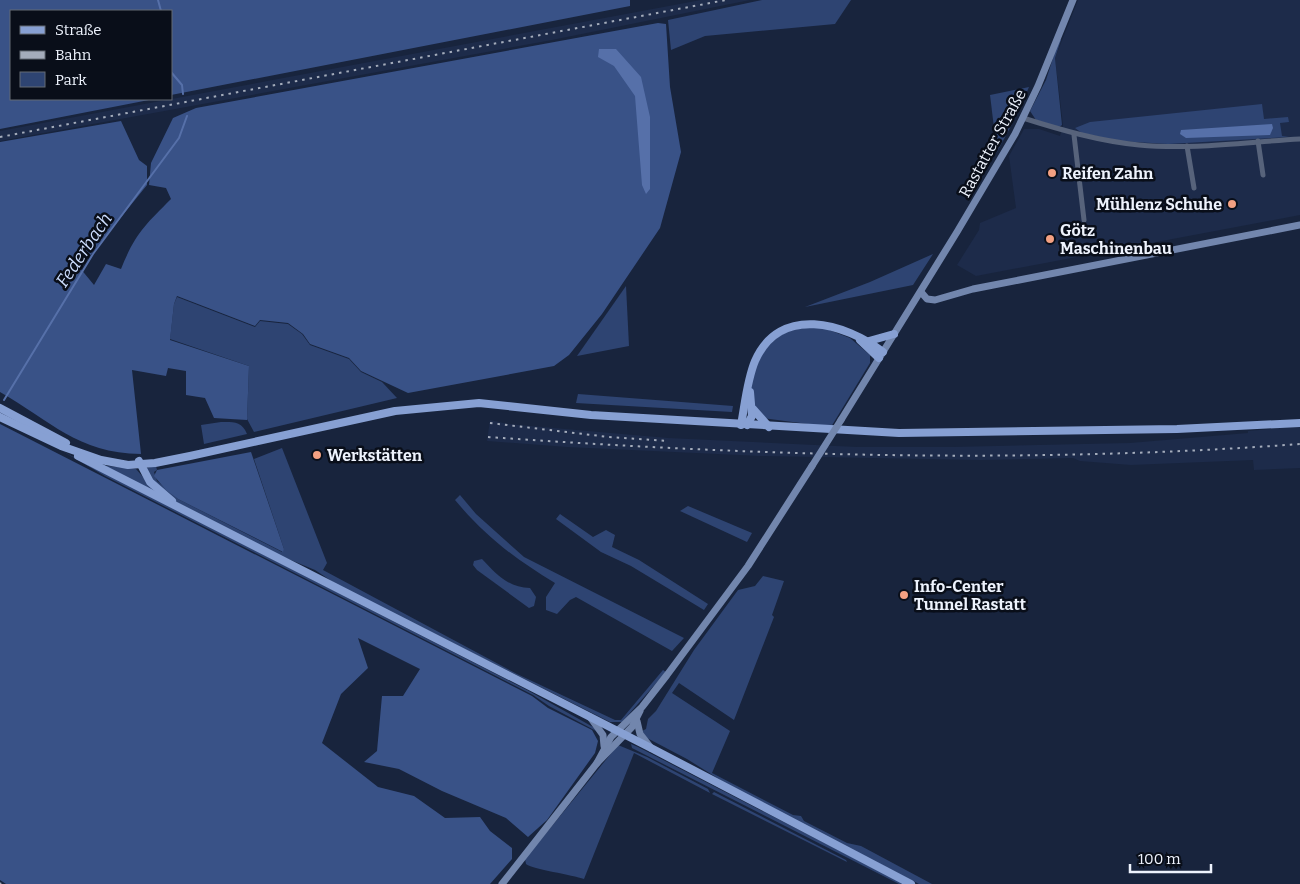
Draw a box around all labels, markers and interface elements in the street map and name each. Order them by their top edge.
legend [10,10,172,100]
text: Straße [55,21,101,39]
text: Bahn [55,46,92,64]
text: Park [55,71,87,89]
street label: Rastatter Straße [955,86,1030,201]
place label: Reifen Zahn [1062,164,1154,183]
marker: Reifen Zahn [1046,167,1058,179]
place label: Mühlenz Schuhe [1096,195,1222,214]
marker: Mühlenz Schuhe [1226,198,1238,210]
water label: Federbach [51,209,117,291]
place label: Götz Maschinenbau [1060,221,1172,258]
marker: Götz Maschinenbau [1044,233,1056,245]
place label: Werkstätten [327,446,423,465]
marker: Werkstätten [311,449,323,461]
place label: Info-Center Tunnel Rastatt [914,577,1027,614]
marker: Info-Center Tunnel Rastatt [898,589,910,601]
scale bar [1130,842,1211,874]
text: 100 m [1138,850,1181,868]

